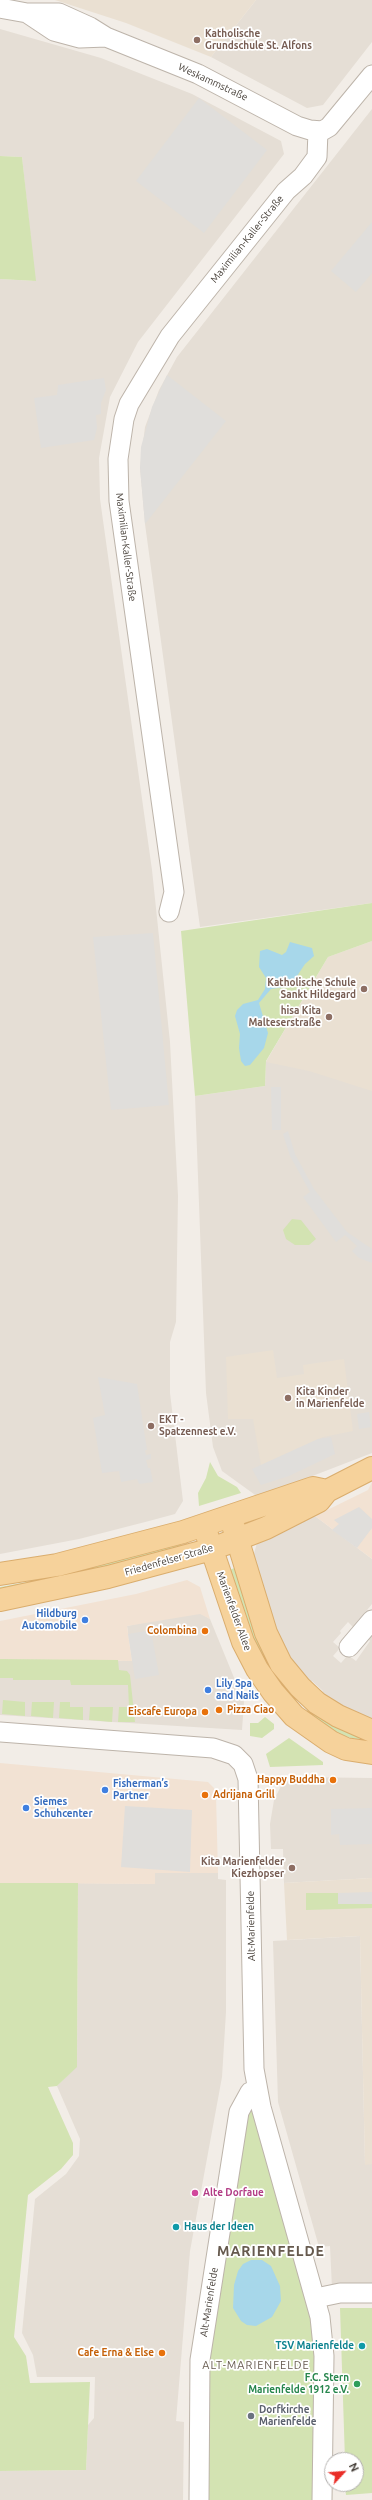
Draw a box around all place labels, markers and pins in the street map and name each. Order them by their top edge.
place label: Katholische Grundschule St. Alfons [205,28,312,52]
marker: Katholische Grundschule St. Alfons [192,35,202,45]
place label: Katholische Schule Sankt Hildegard [267,977,356,1000]
marker: Katholische Schule Sankt Hildegard [359,984,369,994]
place label: hisa Kita Malteserstraße [248,1005,321,1028]
marker: hisa Kita Malteserstraße [324,1012,334,1022]
place label: Kita Kinder in Marienfelde [296,1386,364,1410]
marker: Kita Kinder in Marienfelde [283,1393,293,1403]
place label: EKT - Spatzennest e.V. [159,1414,236,1438]
marker: EKT - Spatzennest e.V. [146,1421,156,1431]
place label: Hildburg Automobile [22,1608,77,1632]
marker: Hildburg Automobile [80,1615,90,1625]
place label: Colombina [147,1625,197,1637]
marker: Colombina [200,1626,210,1636]
place label: Lily Spa and Nails [216,1678,259,1702]
marker: Lily Spa and Nails [203,1685,213,1695]
place label: Pizza Ciao [227,1704,274,1716]
marker: Pizza Ciao [214,1705,224,1715]
place label: Eiscafe Europa [128,1706,197,1718]
marker: Eiscafe Europa [200,1707,210,1717]
place label: Happy Buddha [257,1774,325,1786]
marker: Happy Buddha [328,1775,338,1785]
place label: Fisherman’s Partner [113,1778,168,1802]
marker: Fisherman’s Partner [100,1785,110,1795]
place label: Adrijana Grill [213,1789,275,1801]
marker: Adrijana Grill [200,1790,210,1800]
place label: Siemes Schuhcenter [34,1796,92,1820]
marker: Siemes Schuhcenter [21,1803,31,1813]
place label: Kita Marienfelder Kiezhopser [201,1856,284,1880]
marker: Kita Marienfelder Kiezhopser [287,1863,297,1873]
place label: Alte Dorfaue [203,2187,264,2199]
marker: Alte Dorfaue [190,2188,200,2198]
place label: Haus der Ideen [184,2221,254,2233]
marker: Haus der Ideen [171,2222,181,2232]
place label: TSV Marienfelde [276,2340,354,2352]
marker: TSV Marienfelde [357,2341,367,2351]
place label: Cafe Erna & Else [77,2347,154,2359]
marker: Cafe Erna & Else [157,2348,167,2358]
place label: F.C. Stern Marienfelde 1912 e.V. [248,2372,349,2396]
marker: F.C. Stern Marienfelde 1912 e.V. [352,2379,362,2389]
place label: Dorfkirche Marienfelde [259,2404,316,2428]
marker: Dorfkirche Marienfelde [246,2411,256,2421]

